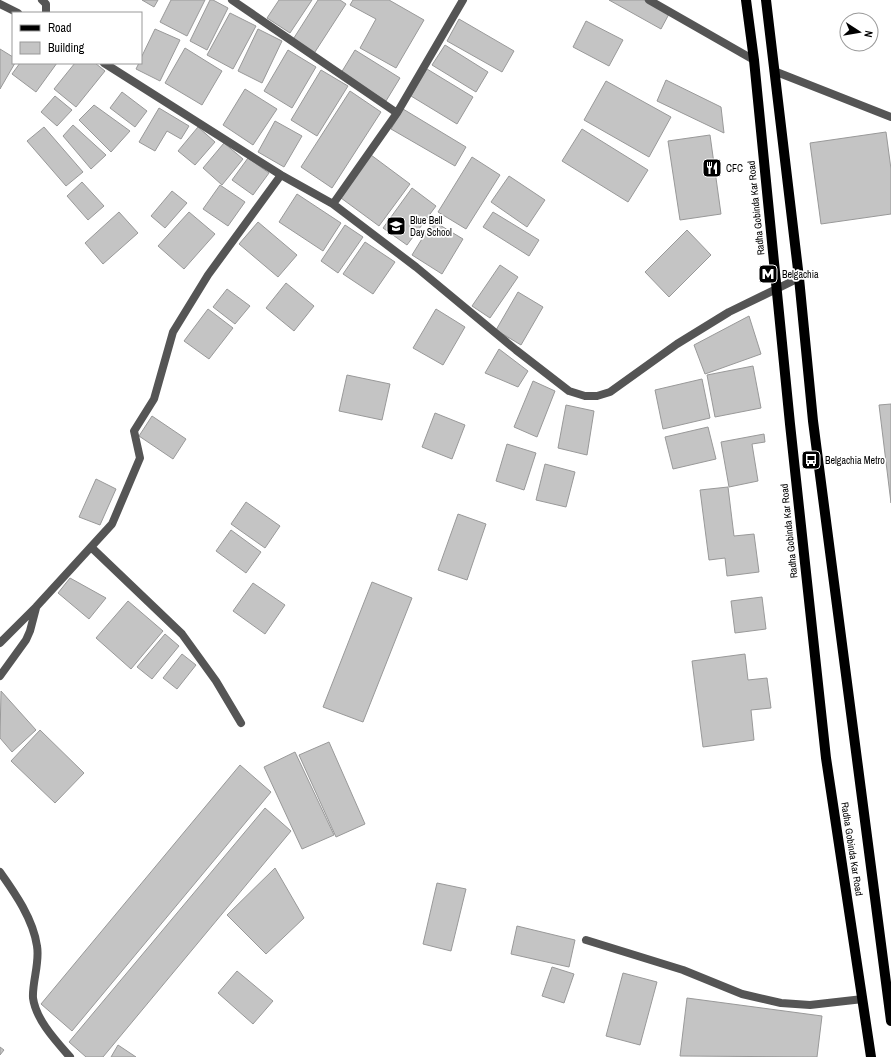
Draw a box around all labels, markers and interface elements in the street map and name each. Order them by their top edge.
legend [12,12,142,64]
north arrow [839,12,879,52]
text: Road [48,20,72,36]
text: N [861,29,876,39]
text: Building [48,40,85,56]
restaurant icon: CFC [701,157,723,179]
street label: Radha Gobinda Kar Road [745,160,767,256]
place label: CFC [726,162,743,175]
place label: Blue Bell Day School [410,214,452,239]
school or university icon: Blue Bell Day School [385,215,407,237]
metro station icon: Belgachia [757,263,779,285]
place label: Belgachia [782,268,819,281]
bus stop icon: Belgachia Metro [800,449,822,471]
place label: Belgachia Metro [825,454,885,467]
street label: Radha Gobinda Kar Road [778,483,800,579]
street label: Radha Gobinda Kar Road [838,801,866,897]

